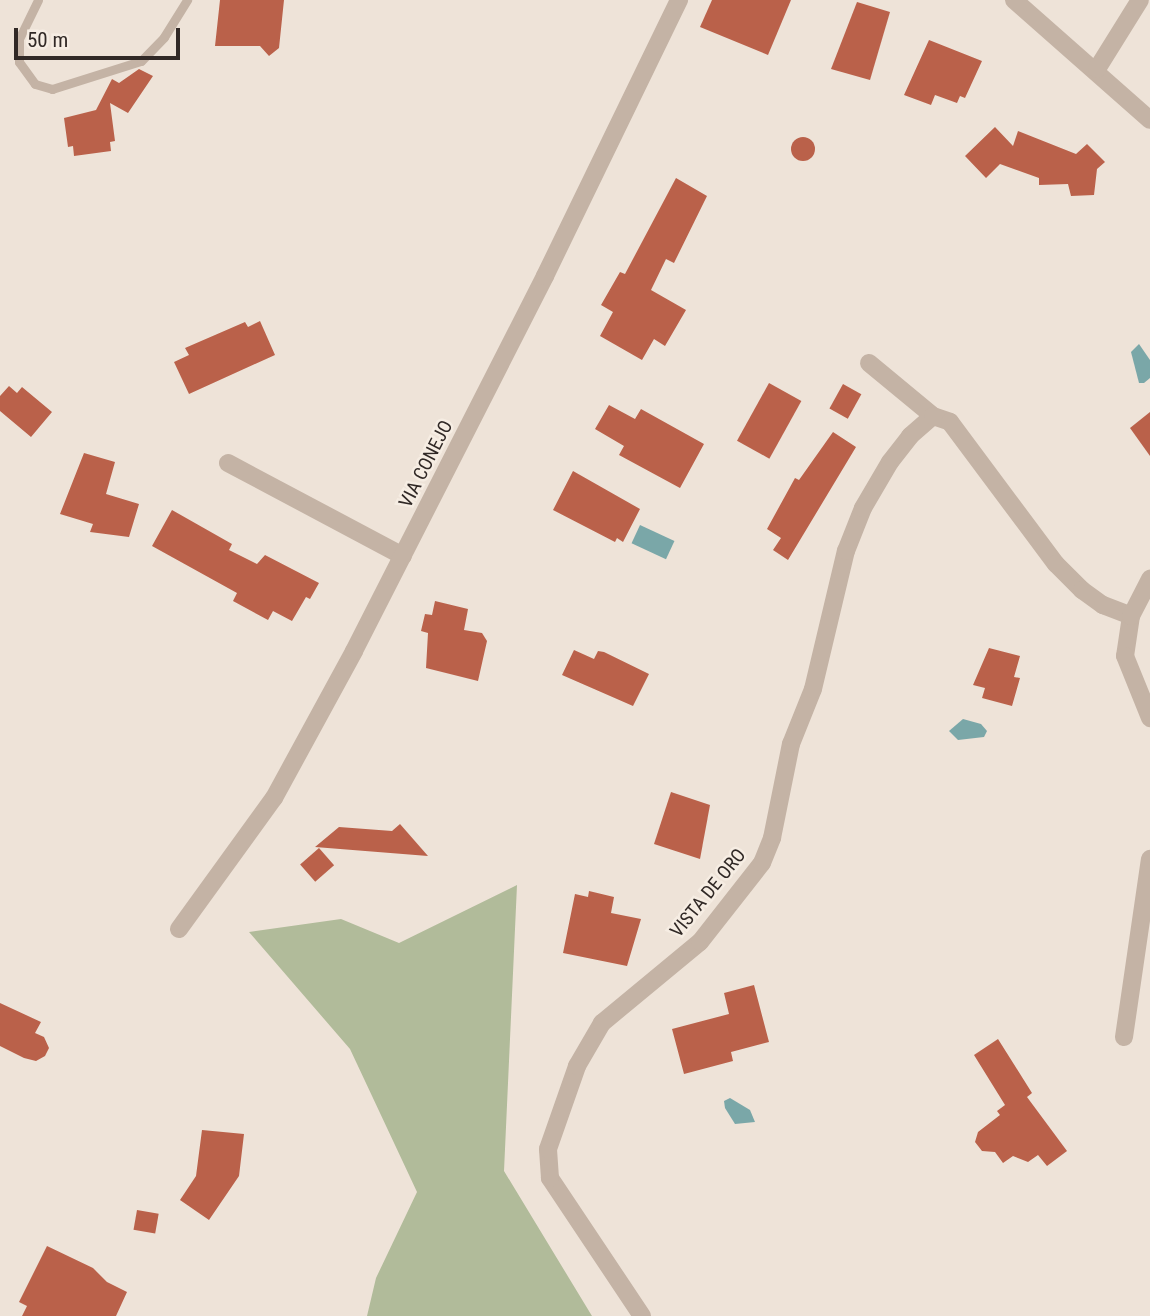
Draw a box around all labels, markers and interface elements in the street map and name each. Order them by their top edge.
scale bar [18,14,184,58]
text: 50 m [27,28,68,52]
street label: VIA CONEJO [394,417,458,511]
street label: VISTA DE ORO [665,844,751,942]

